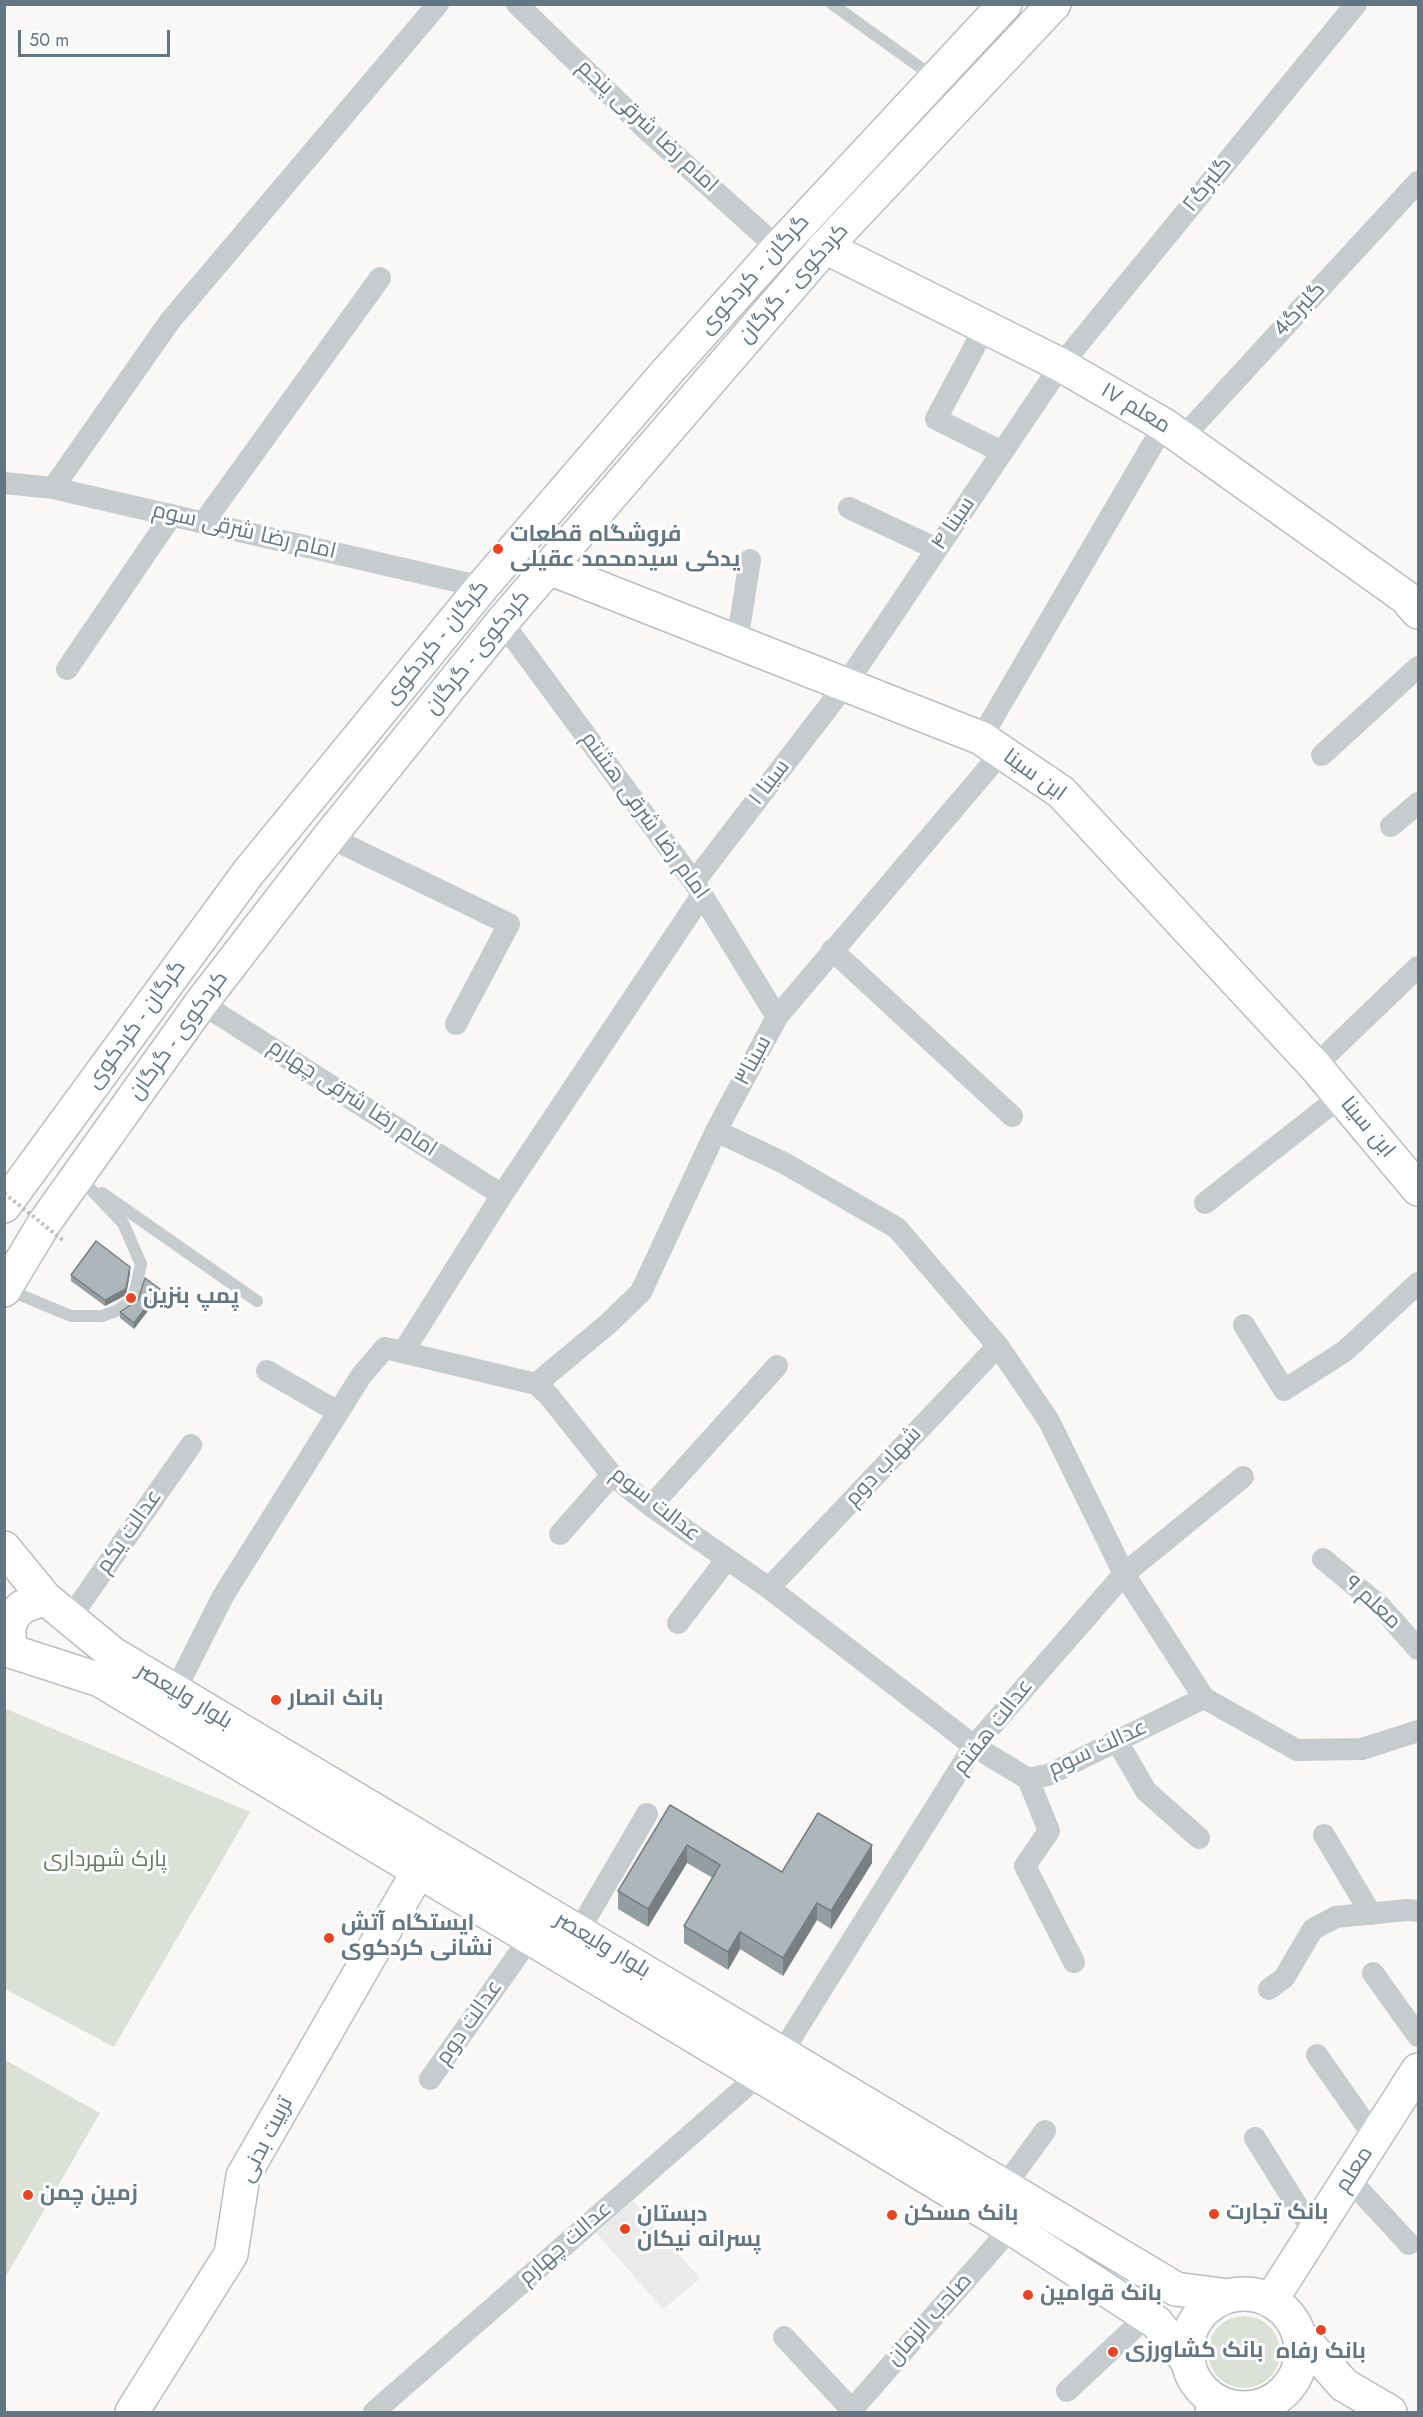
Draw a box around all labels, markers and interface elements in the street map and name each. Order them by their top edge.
scale bar [21,18,172,56]
text: 50 m [29,27,69,53]
street label: امام رضا شرقی پنجم [571,55,723,199]
street label: گلبرگ۲ [1178,152,1238,218]
street label: گرگان - کردکوی [694,210,816,340]
street label: کردکوی - گرگان [733,219,855,349]
street label: گلبرگ4 [1268,277,1332,343]
street label: معلم ۱۷ [1095,378,1175,440]
street label: سینا ۴ [927,492,981,556]
street label: امام رضا شرقی سوم [149,498,339,566]
place label: فروشگاه قطعات یدکی سیدمحمد عقیلی [510,523,740,574]
marker: فروشگاه قطعات یدکی سیدمحمد عقیلی [491,542,505,556]
street label: گرگان - کردکوی [379,575,495,711]
street label: کردکوی - گرگان [420,585,536,721]
street label: امام رضا شرقی هشتم [574,727,714,905]
street label: ابن سینا [997,744,1071,808]
street label: سینا ۱ [744,755,796,811]
street label: گرگان - کردکوی [82,956,192,1094]
street label: کردکوی - گرگان [124,967,234,1105]
street label: سینا۳ [730,1032,778,1090]
street label: امام رضا شرقی چهارم [263,1035,441,1163]
street label: ابن سینا [1334,1092,1400,1164]
place label: پمپ بنزین [143,1285,239,1311]
marker: پمپ بنزین [124,1291,138,1305]
street label: شهاب دوم [840,1422,928,1512]
street label: عدالت سوم [605,1462,705,1548]
street label: عدالت یکم [92,1485,168,1579]
street label: معلم ۹ [1338,1570,1406,1636]
street label: بلوار ولیعصر [131,1658,237,1736]
street label: عدالت هفتم [949,1674,1039,1780]
place label: بانک انصار [288,1687,383,1713]
marker: بانک انصار [269,1693,283,1707]
street label: عدالت سوم [1044,1715,1152,1783]
park label: پارک شهرداری [43,1848,167,1874]
street label: بلوار ولیعصر [549,1907,655,1985]
place label: ایستگاه آتش نشانی کردکوی [341,1912,493,1964]
marker: ایستگاه آتش نشانی کردکوی [322,1931,336,1945]
street label: عدالت دوم [431,1975,509,2071]
street label: تربیت بدنی [234,2093,300,2187]
street label: معلم [1330,2142,1380,2198]
place label: زمین چمن [40,2182,138,2208]
marker: زمین چمن [21,2188,35,2202]
street label: عدالت چهارم [514,2197,618,2291]
place label: بانک تجارت [1226,2201,1328,2227]
place label: بانک مسکن [904,2202,1018,2228]
place label: دبستان پسرانه نیکان [637,2203,761,2254]
marker: بانک تجارت [1207,2207,1221,2221]
marker: بانک مسکن [885,2208,899,2222]
marker: دبستان پسرانه نیکان [618,2222,632,2236]
street label: صاحب الزمان [882,2268,978,2372]
place label: بانک قوامین [1040,2282,1162,2308]
marker: بانک قوامین [1021,2288,1035,2302]
marker: بانک رفاه [1314,2323,1328,2337]
place label: بانک کشاورزی [1125,2339,1263,2365]
place label: بانک رفاه [1276,2340,1366,2366]
marker: بانک کشاورزی [1106,2345,1120,2359]

